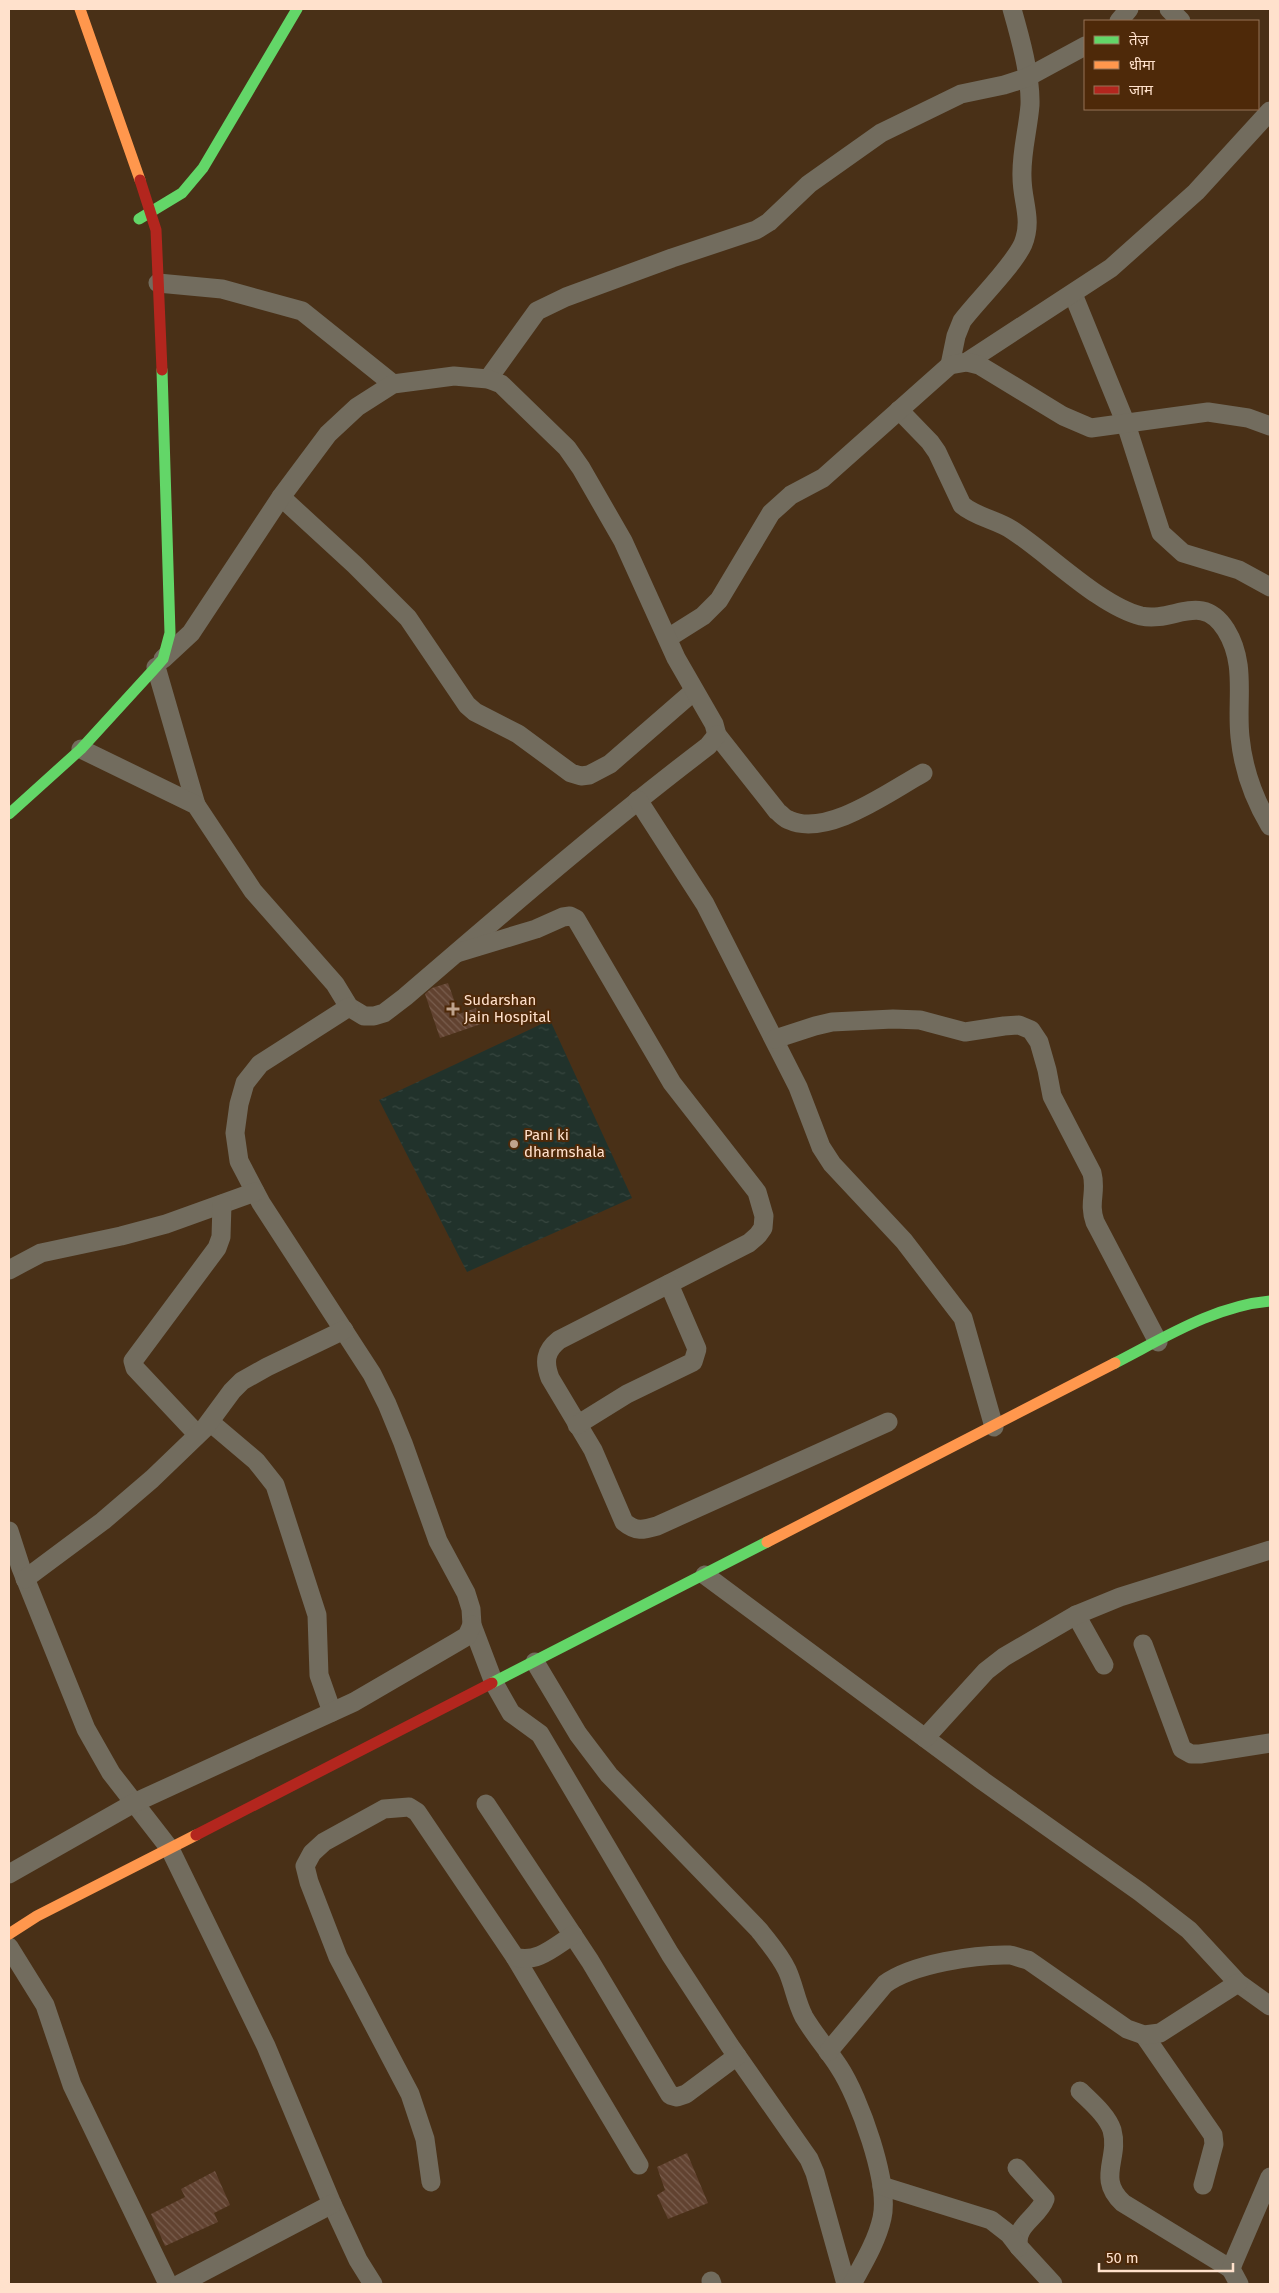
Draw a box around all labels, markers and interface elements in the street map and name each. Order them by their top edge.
legend [1084,20,1259,110]
text: तेज़ [1129,31,1150,49]
text: धीमा [1129,56,1156,74]
text: जाम [1129,81,1154,99]
place label: Sudarshan Jain Hospital [464,991,551,1026]
marker: Sudarshan Jain Hospital [446,1002,460,1016]
place label: Pani ki dharmshala [524,1126,605,1161]
marker: Pani ki dharmshala [508,1138,520,1150]
scale bar [1099,2240,1233,2272]
text: 50 m [1106,2249,1139,2267]

